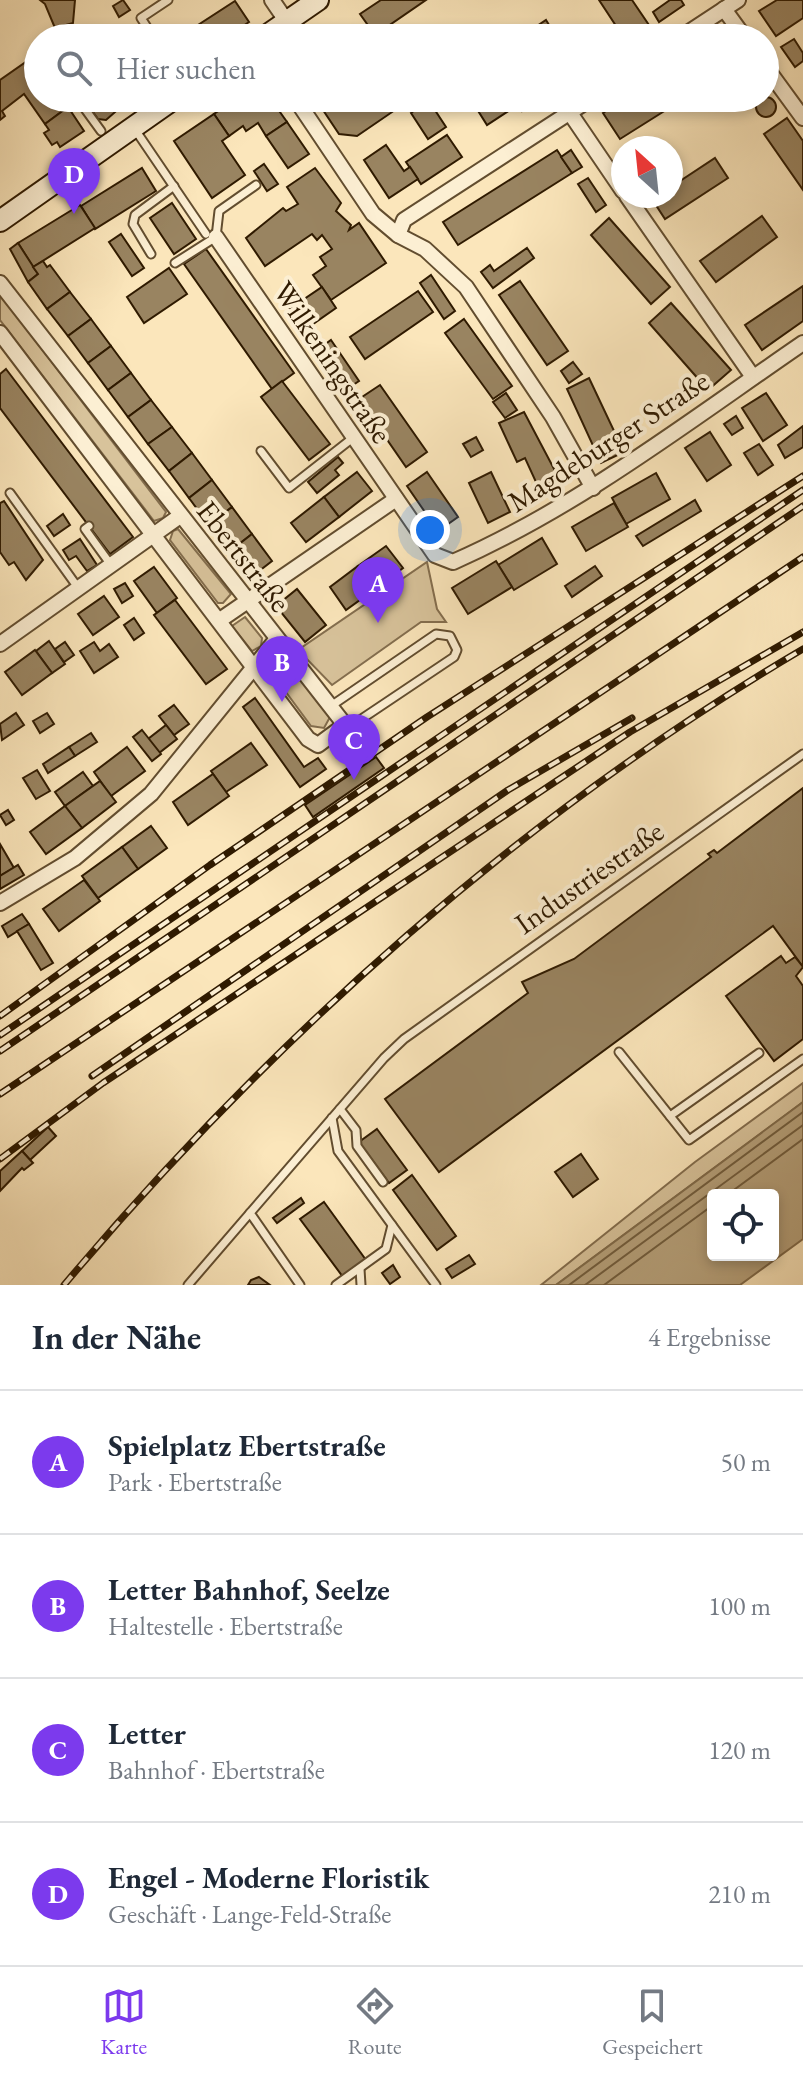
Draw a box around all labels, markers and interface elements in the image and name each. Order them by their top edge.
search box [24,24,779,112]
icon: search [52,46,96,90]
text: Hier suchen [116,49,256,88]
north arrow [611,136,683,208]
pin: D [48,148,100,214]
street label: Wilkeningstraße [264,273,402,451]
street label: Magdeburger Straße [500,361,716,521]
street label: Ebertstraße [188,492,300,620]
your location [410,510,450,550]
pin: A [352,557,404,623]
pin: B [256,636,308,702]
pin: C [328,714,380,780]
street label: Industriestraße [507,811,671,943]
map controls [707,1189,779,1261]
button: locate [707,1189,779,1261]
text: In der Nähe [32,1315,201,1359]
text: 4 Ergebnisse [648,1320,771,1354]
text: Spielplatz Ebertstraße [108,1426,386,1465]
text: A [49,1445,67,1479]
text: 50 m [721,1445,771,1479]
text: Park · Ebertstraße [108,1465,282,1499]
text: Letter Bahnhof, Seelze [108,1570,390,1609]
text: B [50,1589,66,1623]
text: 100 m [708,1589,771,1623]
text: Haltestelle · Ebertstraße [108,1609,343,1643]
text: Letter [108,1714,186,1753]
text: C [49,1733,67,1767]
text: 120 m [708,1733,771,1767]
text: Bahnhof · Ebertstraße [108,1753,325,1787]
text: Engel - Moderne Floristik [108,1858,429,1897]
text: D [48,1877,68,1911]
text: 210 m [708,1877,771,1911]
text: Geschäft · Lange-Feld-Straße [108,1897,391,1931]
tab: Karte [100,1984,147,2061]
tab: Route [348,1984,402,2061]
tab: Gespeichert [602,1984,703,2061]

